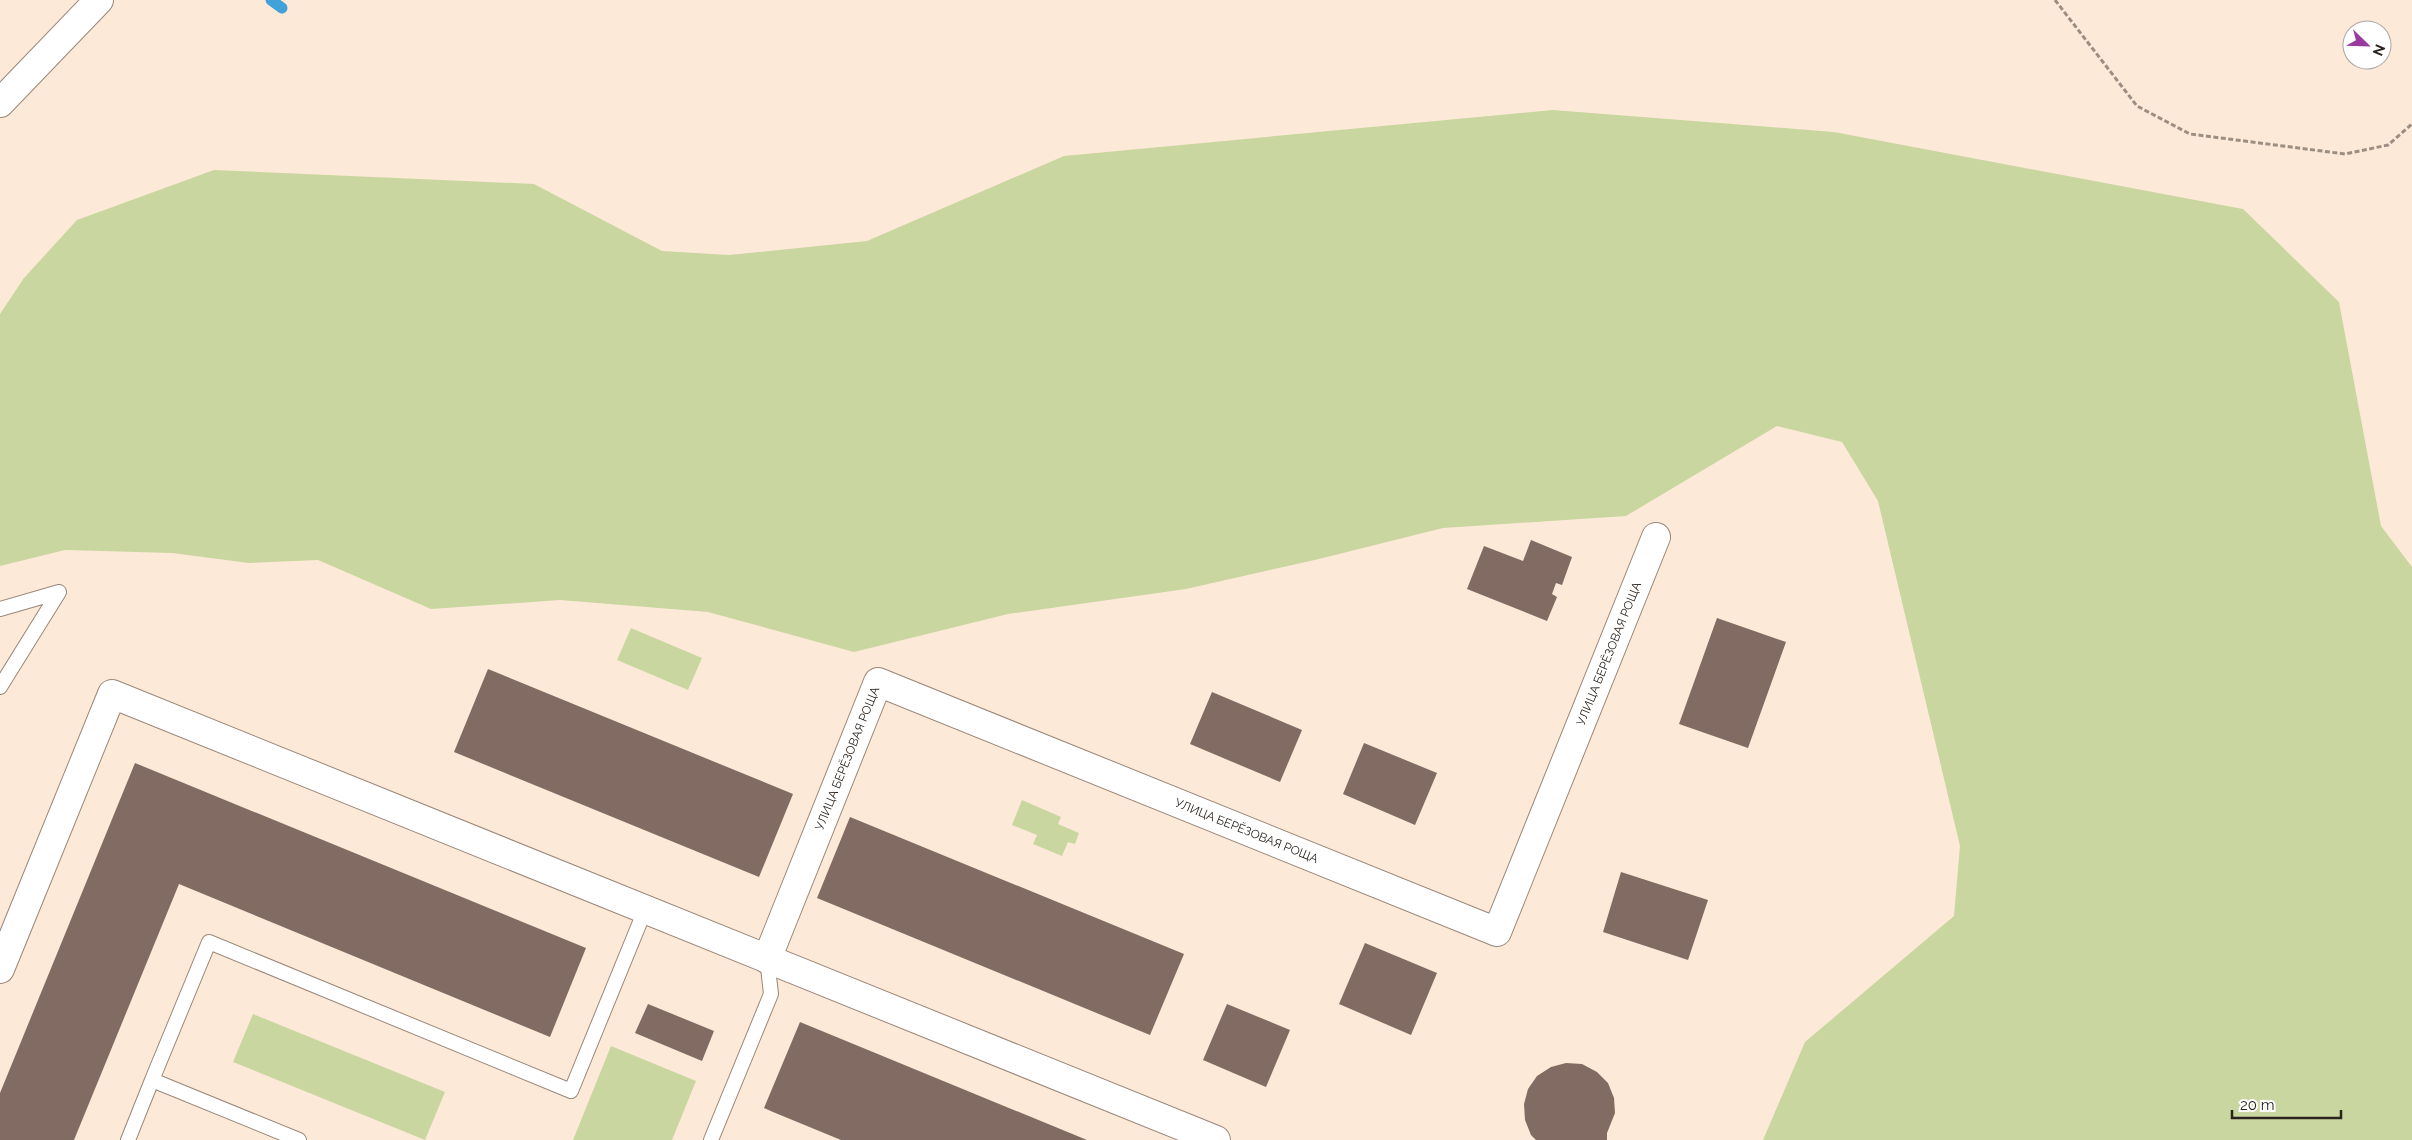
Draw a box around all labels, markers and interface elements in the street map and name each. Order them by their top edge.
north arrow [2342,20,2392,70]
text: N [2370,42,2388,58]
street label: УЛИЦА БЕРЁЗОВАЯ РОЩА [1574,580,1644,727]
street label: УЛИЦА БЕРЁЗОВАЯ РОЩА [812,685,882,832]
street label: УЛИЦА БЕРЁЗОВАЯ РОЩА [1173,796,1320,866]
scale bar [2232,1088,2341,1120]
text: 20 m [2240,1096,2275,1114]

